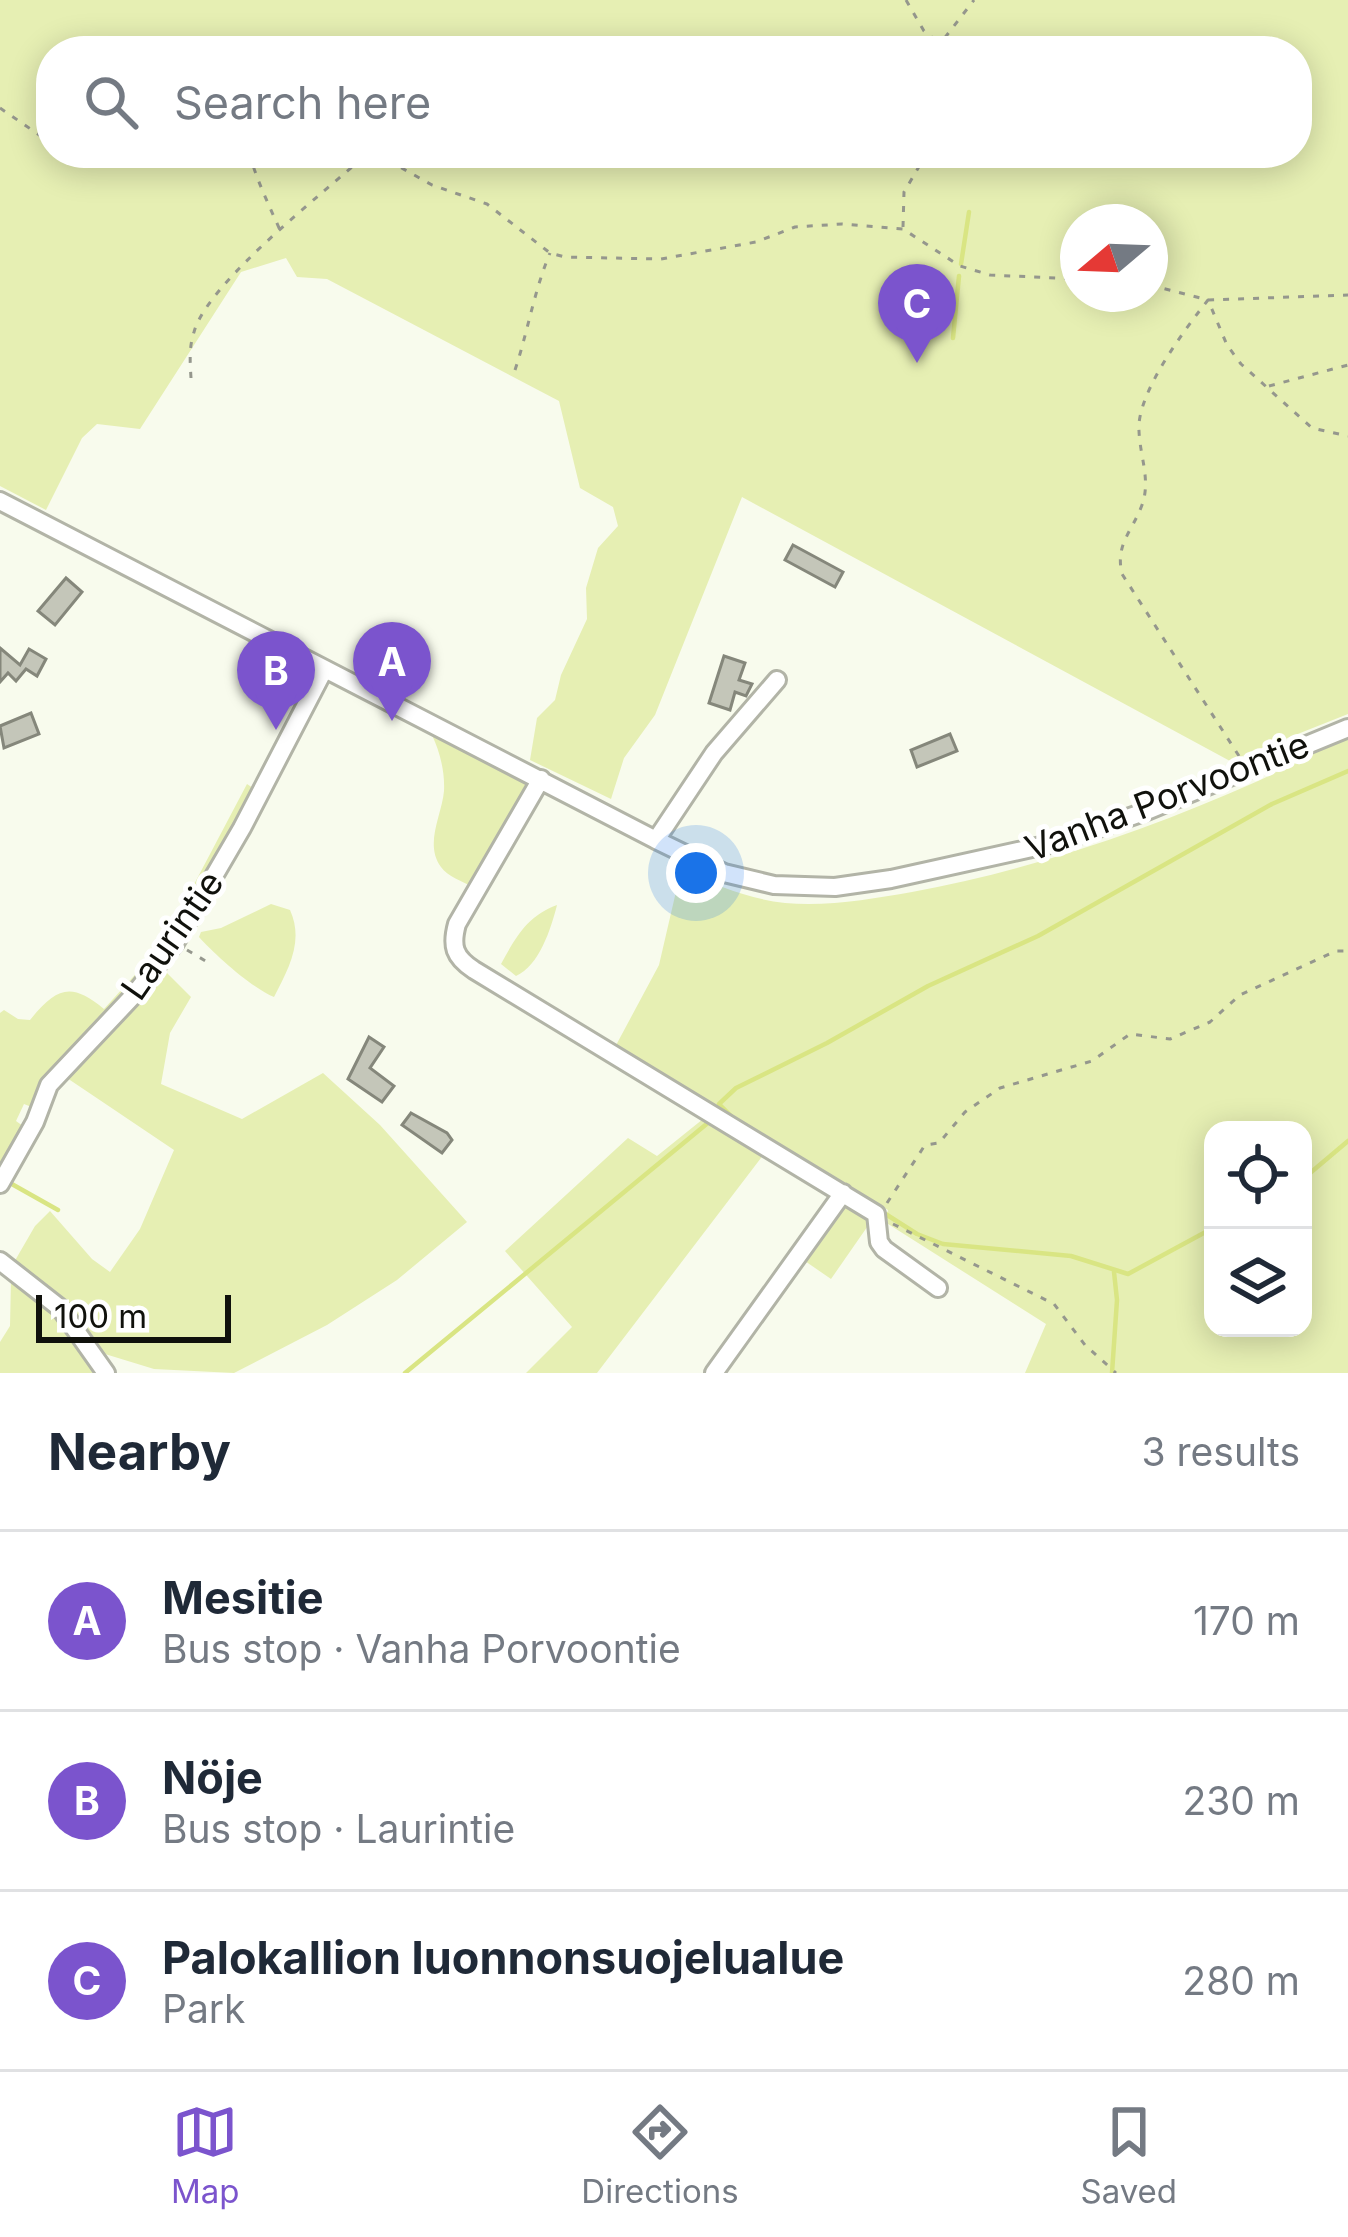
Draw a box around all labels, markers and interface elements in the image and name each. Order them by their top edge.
search box [36,36,1312,168]
icon: search [78,69,144,135]
text: Search here [174,75,431,130]
north arrow [1060,204,1168,312]
pin: C [878,264,956,363]
pin: A [353,622,431,721]
pin: B [237,631,315,730]
street label: Vanha Porvoontie [1019,722,1315,870]
your location [666,843,726,903]
street label: Laurintie [112,862,232,1008]
map controls [1204,1121,1312,1337]
button: locate [1204,1121,1312,1229]
button: layers [1204,1229,1312,1337]
scale bar [36,1289,231,1342]
text: 100 m [54,1296,147,1336]
text: Nearby [48,1421,231,1482]
text: 3 results [1142,1428,1300,1475]
text: Mesitie [162,1570,324,1625]
text: A [72,1597,102,1644]
text: 170 m [1193,1597,1300,1644]
text: Bus stop · Vanha Porvoontie [162,1625,681,1672]
text: Nöje [162,1750,263,1805]
text: B [74,1777,100,1824]
text: 230 m [1182,1777,1300,1824]
text: Bus stop · Laurintie [162,1805,515,1852]
text: Palokallion luonnonsuojelualue [162,1930,844,1985]
text: C [73,1957,101,2004]
text: 280 m [1182,1957,1300,2004]
text: Park [162,1985,246,2032]
tab: Map [171,2099,239,2211]
tab: Directions [581,2099,739,2211]
tab: Saved [1080,2099,1177,2211]

